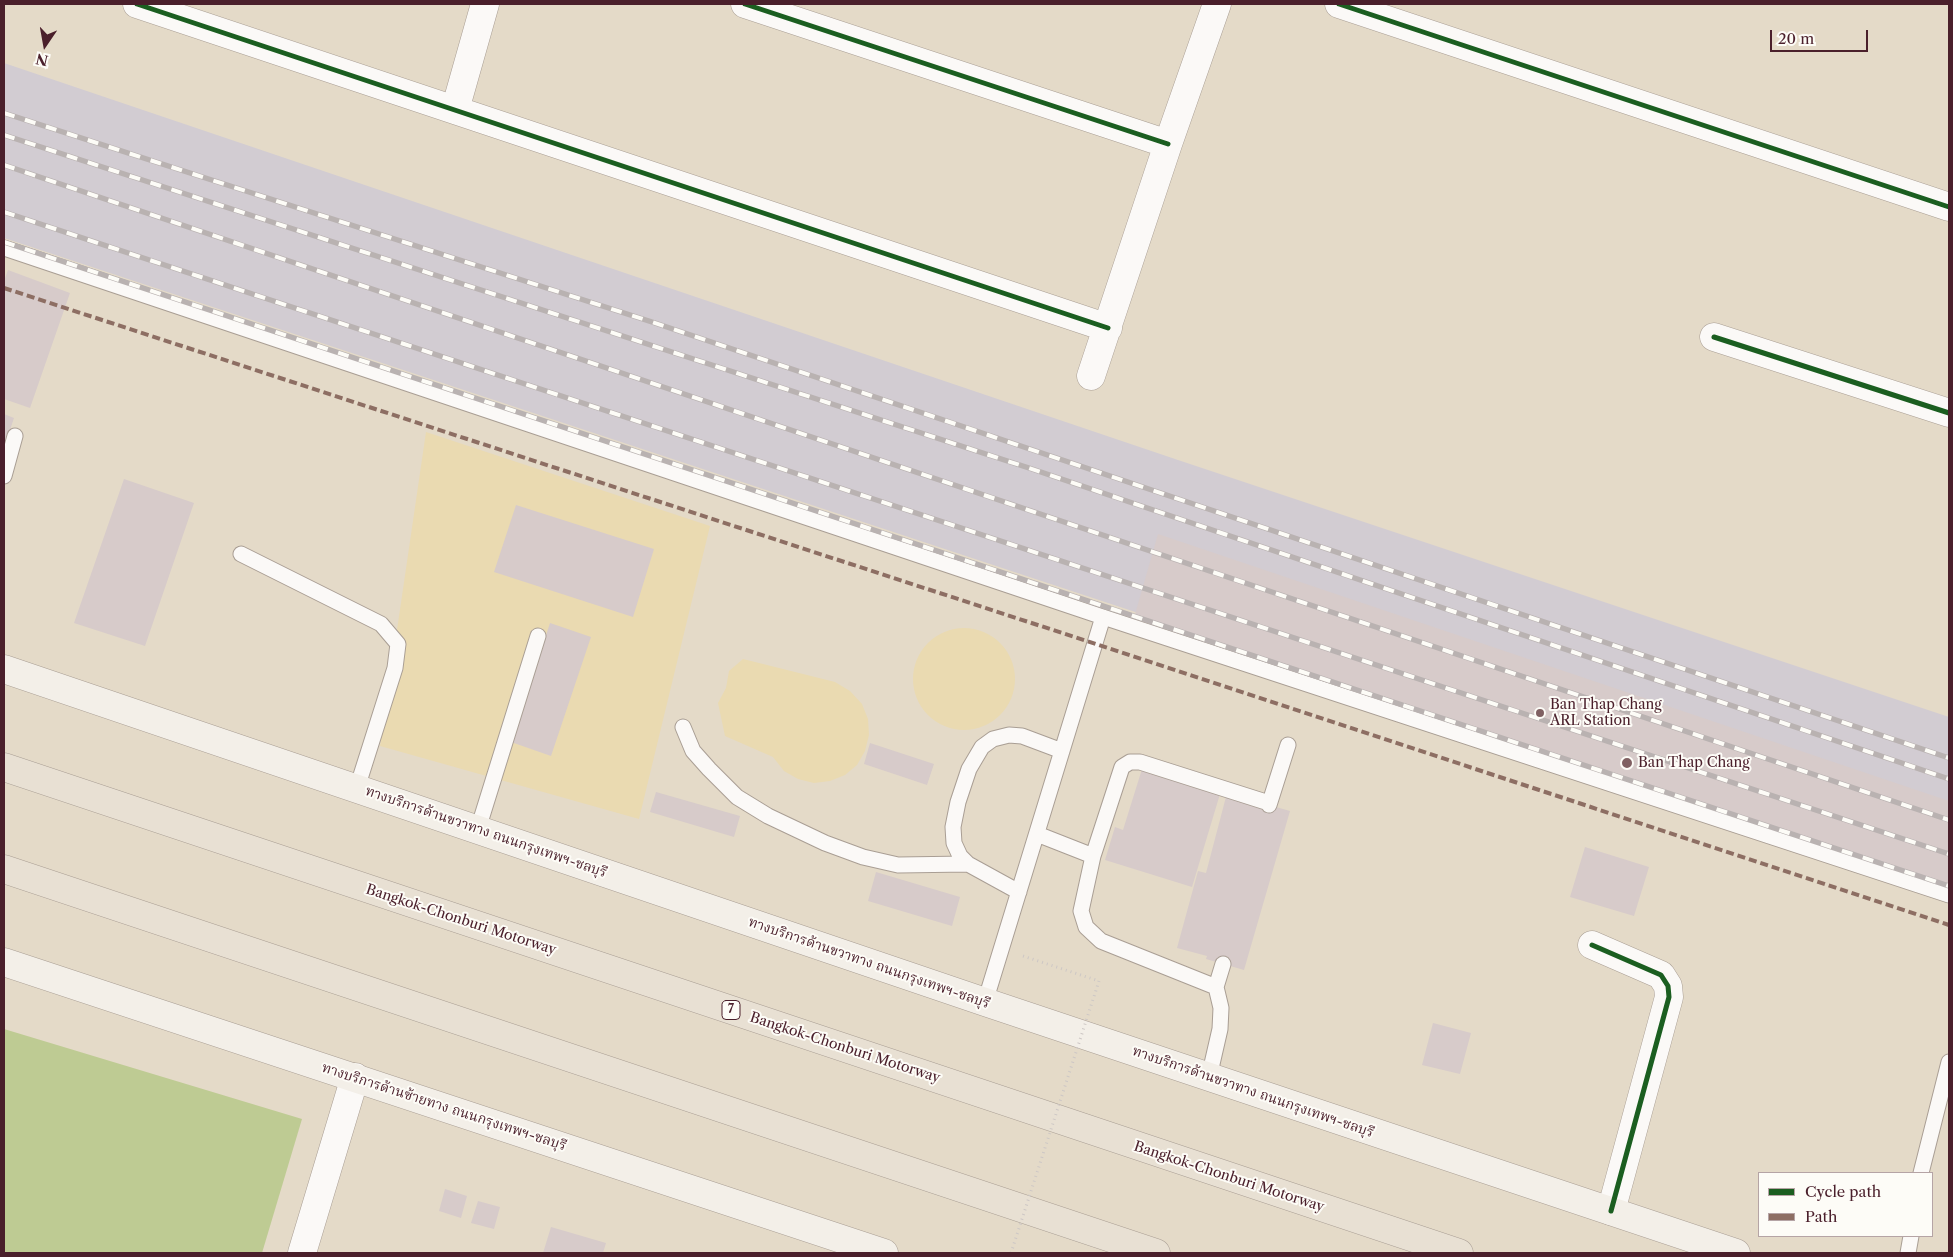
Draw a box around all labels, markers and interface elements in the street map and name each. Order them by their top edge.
north arrow [20,20,70,70]
scale bar [1773,20,1870,52]
text: 20 m [1778,29,1814,48]
text: N [34,50,50,70]
place label: Ban Thap Chang ARL Station [1550,697,1662,730]
marker: Ban Thap Chang ARL Station [1534,707,1546,719]
place label: Ban Thap Chang [1638,755,1750,771]
marker: Ban Thap Chang [1620,756,1634,770]
street label: ทางบริการด้านขวาทาง ถนนกรุงเทพฯ-ชลบุรี [363,783,609,881]
street label: Bangkok-Chonburi Motorway [364,881,558,959]
street label: ทางบริการด้านขวาทาง ถนนกรุงเทพฯ-ชลบุรี [746,914,992,1012]
road number: 7 [722,1000,740,1020]
street label: Bangkok-Chonburi Motorway [748,1009,942,1087]
street label: ทางบริการด้านขวาทาง ถนนกรุงเทพฯ-ชลบุรี [1130,1043,1376,1141]
street label: ทางบริการด้านซ้ายทาง ถนนกรุงเทพฯ-ชลบุรี [320,1059,568,1155]
street label: Bangkok-Chonburi Motorway [1132,1138,1326,1216]
legend [1758,1172,1933,1237]
text: Cycle path [1805,1182,1881,1201]
text: Path [1805,1207,1837,1226]

